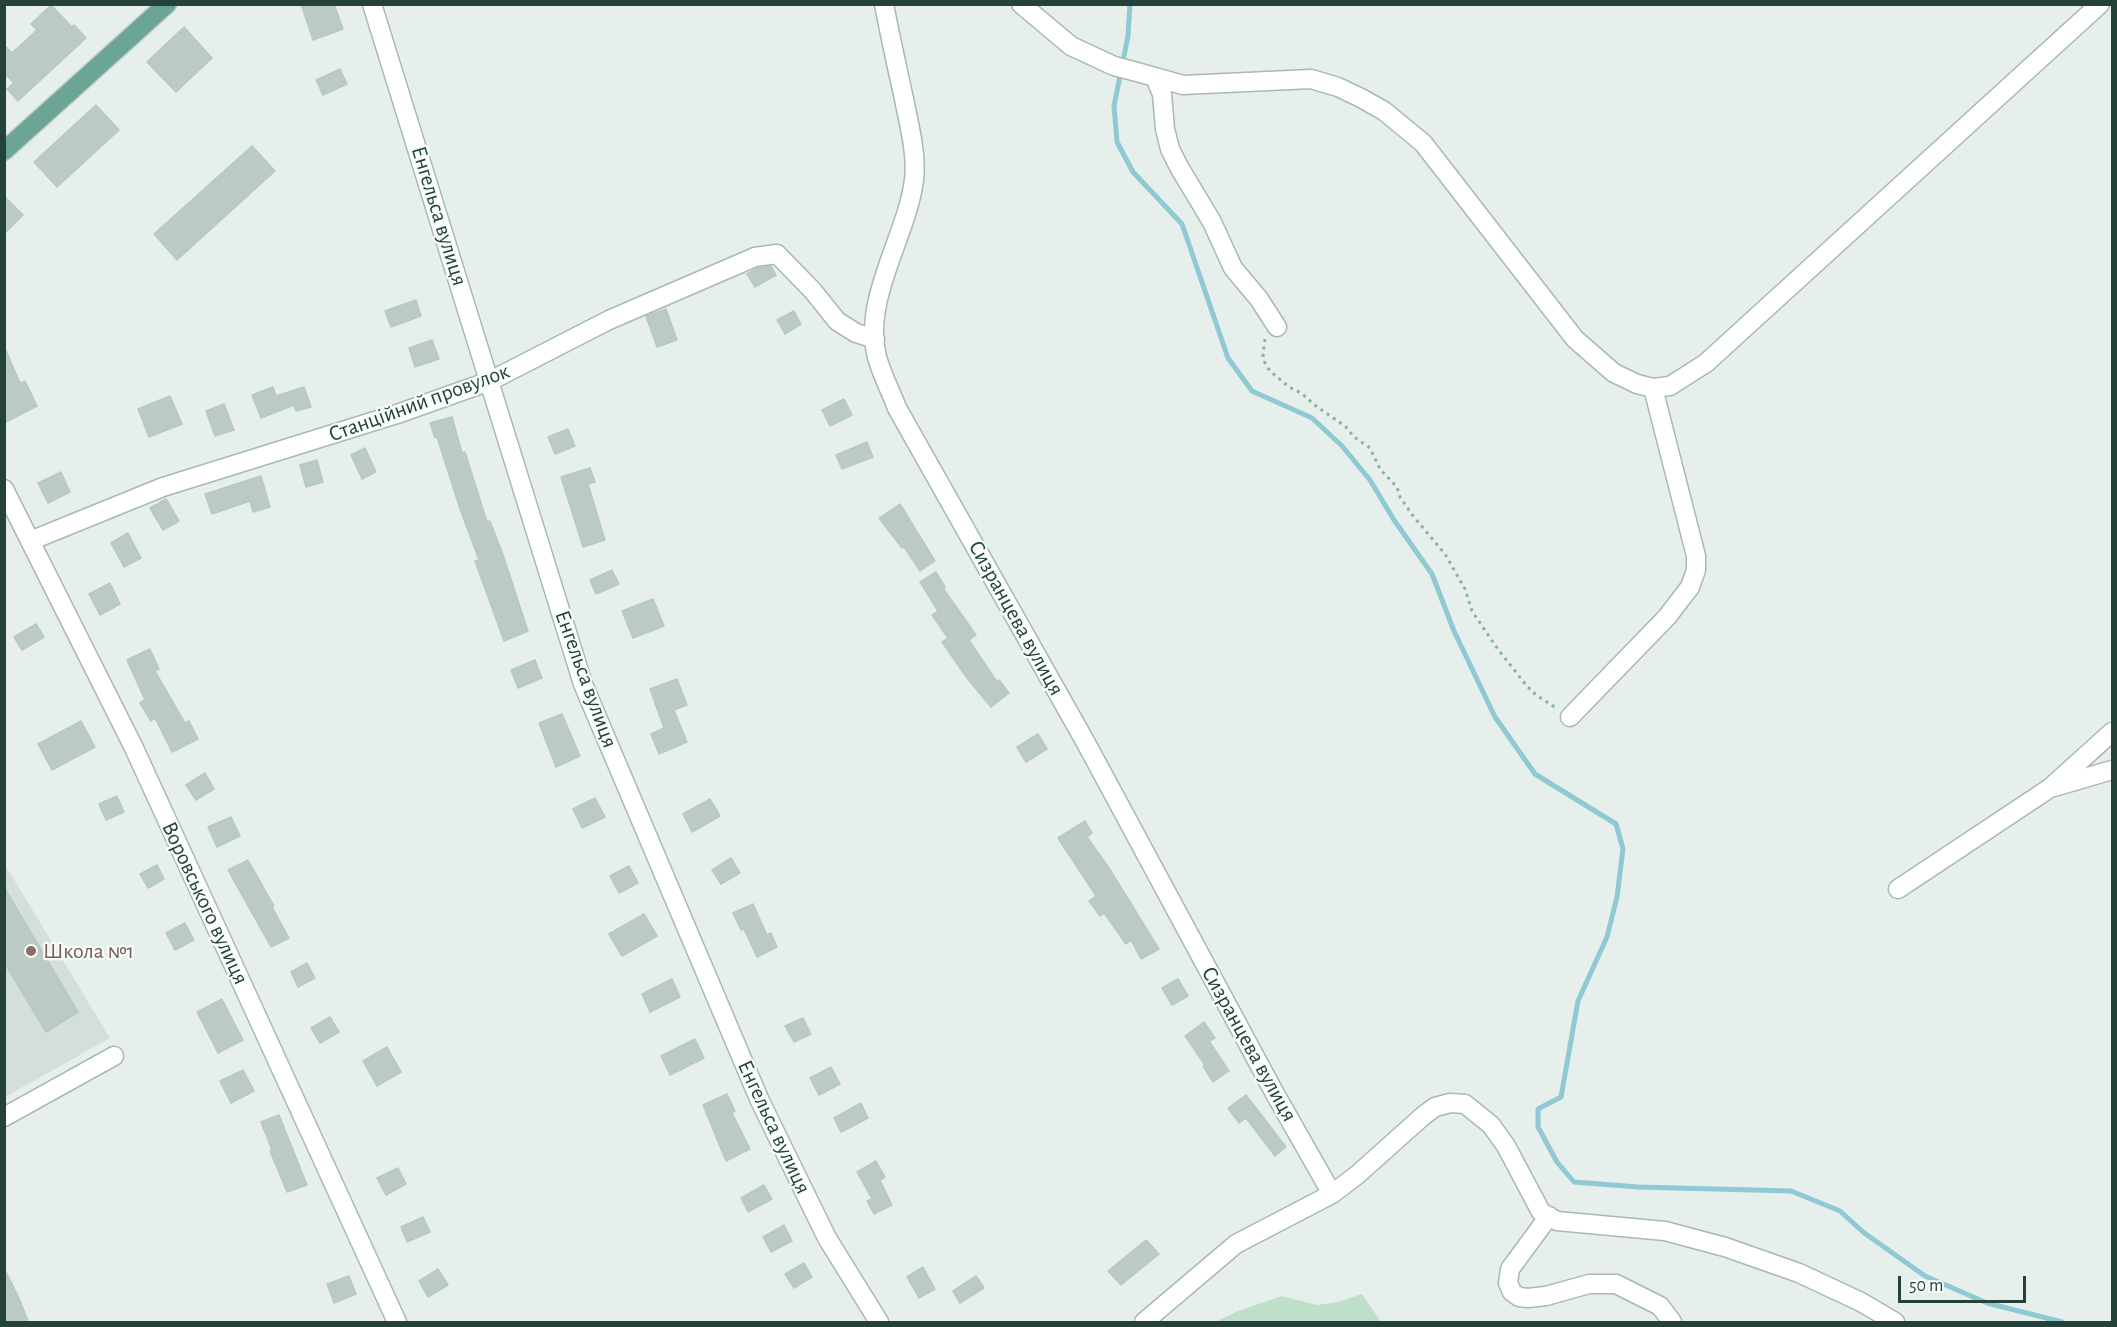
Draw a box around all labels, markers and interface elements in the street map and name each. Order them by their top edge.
street label: Енгельса вулиця [405,143,473,289]
street label: Станційний провулок [325,358,513,448]
street label: Сизранцева вулиця [962,536,1070,700]
street label: Енгельса вулиця [549,607,623,751]
street label: Воровського вулиця [156,817,254,989]
place label: Школа №1 [43,938,134,964]
marker: Школа №1 [24,944,38,958]
street label: Сизранцева вулиця [1195,962,1303,1126]
street label: Енгельса вулиця [732,1056,816,1198]
scale bar [1901,1264,2028,1302]
text: 50 m [1909,1277,1943,1295]

